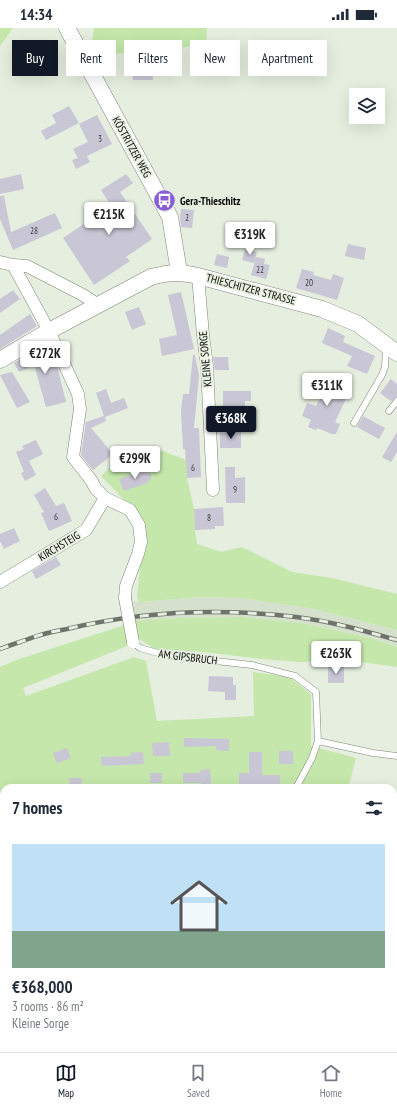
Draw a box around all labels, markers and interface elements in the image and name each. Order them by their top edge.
text: 14:34 [20,5,52,24]
chip: Buy [12,40,58,76]
chip: Rent [66,40,116,76]
chip: Filters [124,40,182,76]
chip: New [190,40,240,76]
chip: Apartment [248,40,327,76]
map controls [349,88,385,124]
button: layers [349,88,385,124]
street label: KÖSTRITZER WEG [109,114,155,180]
house number: 3 [98,133,102,144]
bus stop icon: Gera-Thieschitz [152,188,178,214]
place label: Gera-Thieschitz [180,194,240,208]
pin: €215K [81,202,137,236]
text: €215K [93,206,125,223]
house number: 2 [185,212,189,223]
pin: €319K [222,222,278,256]
house number: 28 [30,225,38,236]
text: €319K [234,226,266,243]
house number: 22 [256,264,264,275]
street label: THIESCHITZER STRASSE [205,270,298,308]
house number: 20 [305,277,313,288]
street label: KLEINE SORGE [196,330,214,388]
pin: €272K [17,341,73,375]
text: €272K [29,345,61,362]
pin: €311K [299,373,355,407]
text: €311K [311,377,343,394]
pin: €368K [203,406,259,440]
text: €368K [215,410,247,427]
pin: €299K [107,446,163,480]
text: €299K [119,450,151,467]
house number: 6 [191,462,195,473]
house number: 9 [233,484,237,495]
house number: 6 [54,511,58,522]
house number: 8 [207,512,211,523]
street label: KIRCHSTEIG [36,528,82,564]
pin: €263K [308,641,364,675]
text: €263K [320,645,352,662]
street label: AM GIPSBRUCH [158,646,218,668]
text: 7 homes [12,797,63,819]
icon: filters [363,797,385,819]
icon: home [163,870,235,942]
text: €368,000 [12,976,73,998]
text: 3 rooms · 86 m² [12,998,84,1015]
text: Kleine Sorge [12,1015,69,1032]
tab: Map [55,1062,77,1100]
tab: Saved [187,1062,210,1100]
tab: Home [320,1062,342,1100]

